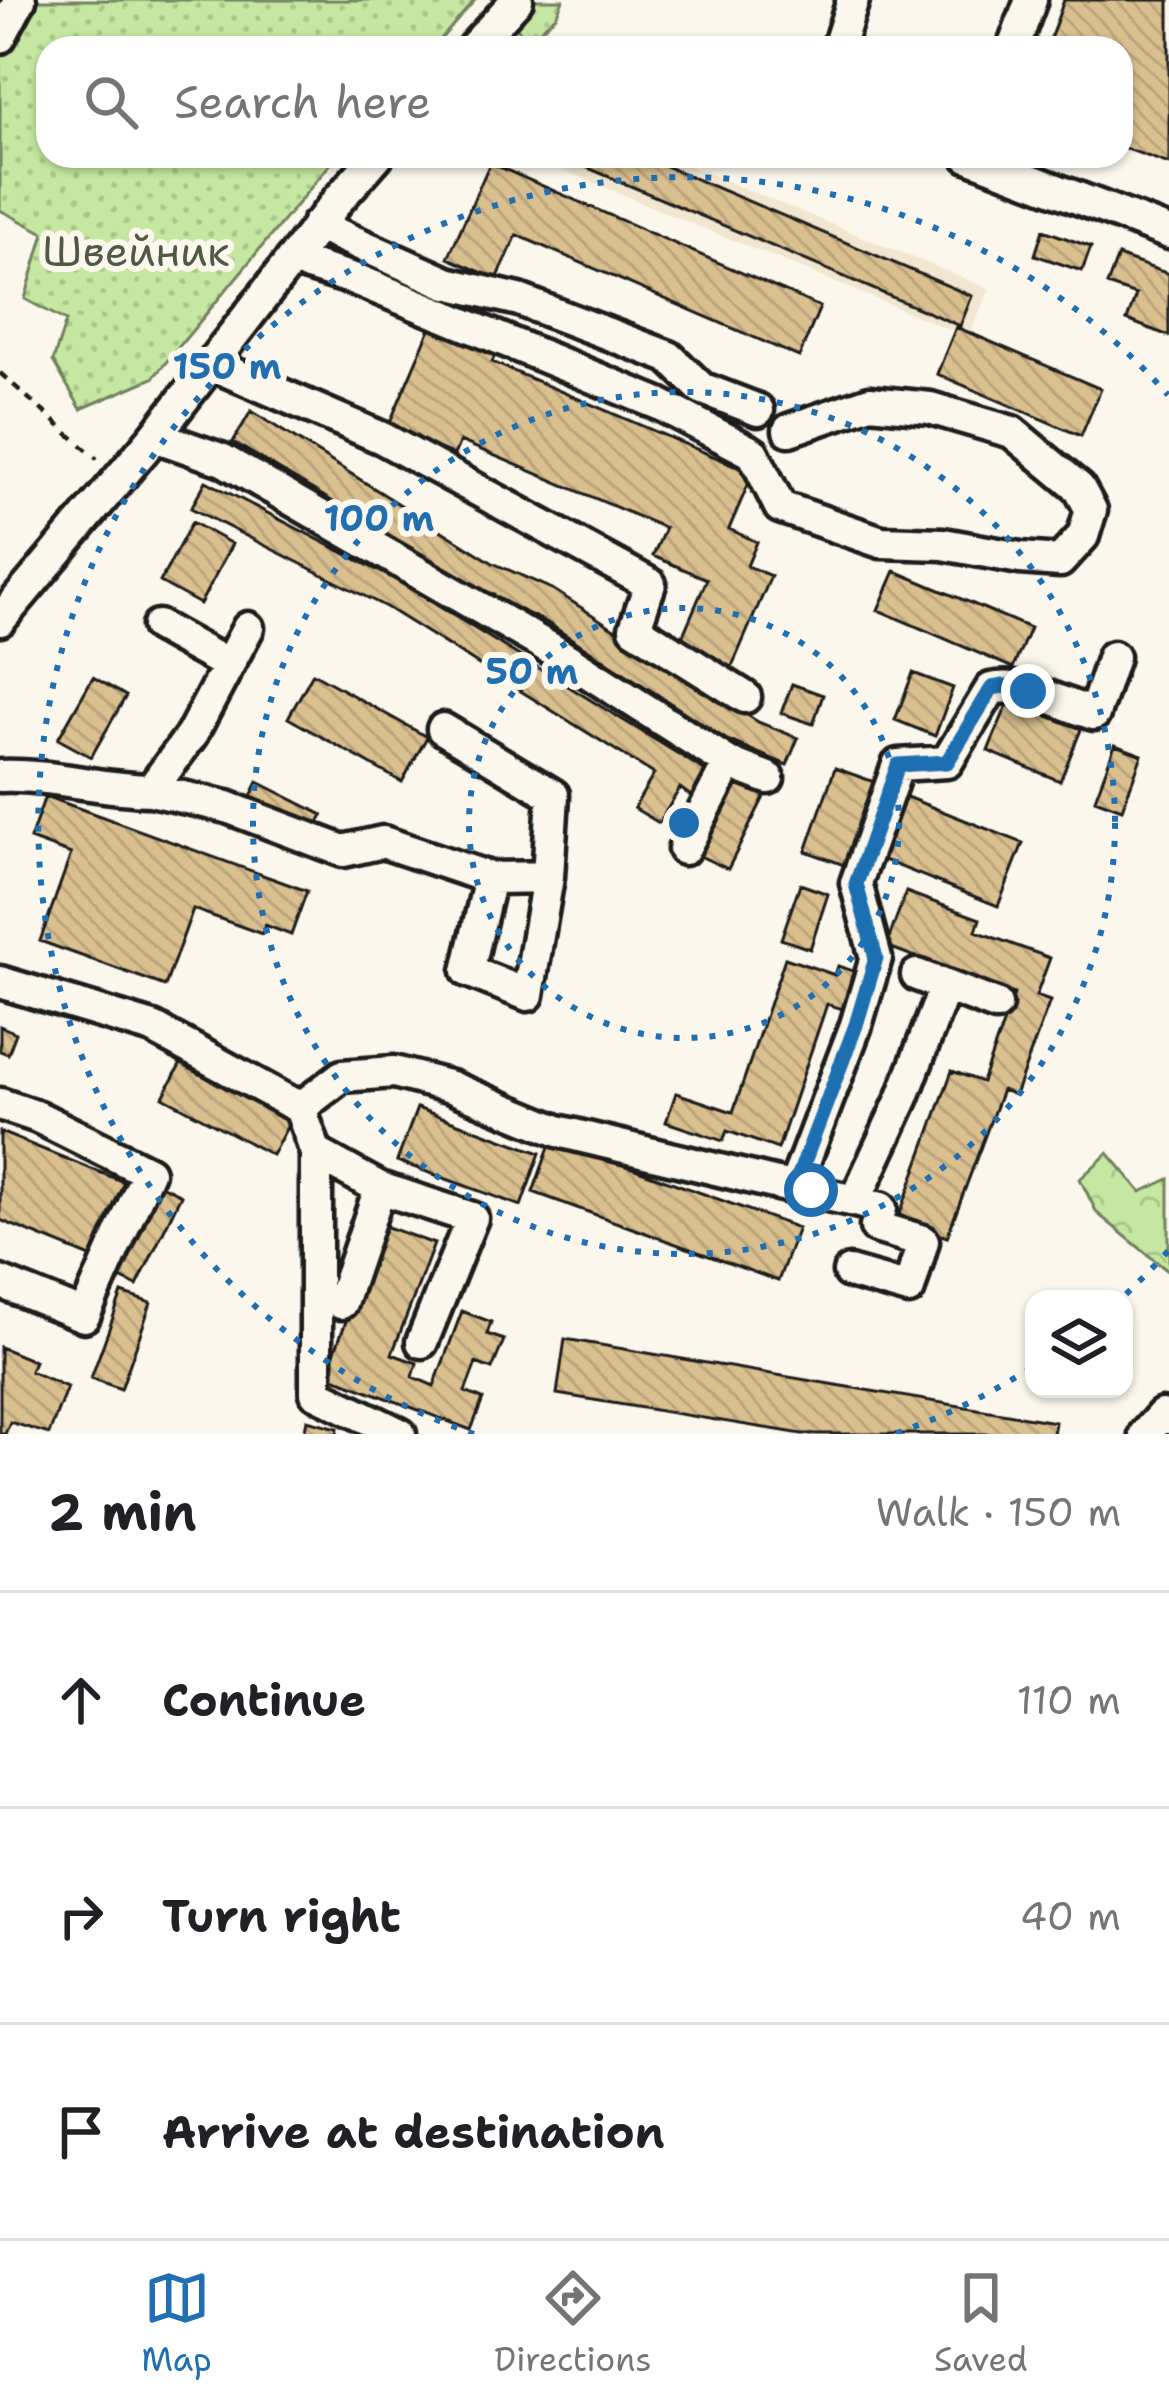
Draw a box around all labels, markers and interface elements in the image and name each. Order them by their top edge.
search box [36,36,1133,168]
icon: search [78,69,144,135]
text: Search here [174,72,431,132]
park label: Швейник [42,223,230,279]
text: 150 m [172,342,282,391]
text: 100 m [324,494,435,543]
text: 50 m [486,647,579,696]
route end [1001,664,1055,718]
centre of rings [663,802,705,844]
route start [784,1163,838,1217]
map controls [1025,1290,1133,1398]
button: layers [1025,1290,1133,1398]
text: 2 min [48,1478,197,1546]
text: Walk · 150 m [876,1486,1121,1538]
icon: ahead [48,1667,114,1733]
text: Continue [162,1670,366,1730]
text: 110 m [1017,1674,1121,1726]
icon: right [48,1883,114,1949]
text: Turn right [162,1886,401,1946]
text: 40 m [1020,1890,1121,1942]
icon: arrive [48,2099,114,2165]
text: Arrive at destination [162,2102,665,2162]
tab: Map [141,2265,212,2382]
tab: Directions [494,2265,652,2382]
tab: Saved [934,2265,1028,2382]

